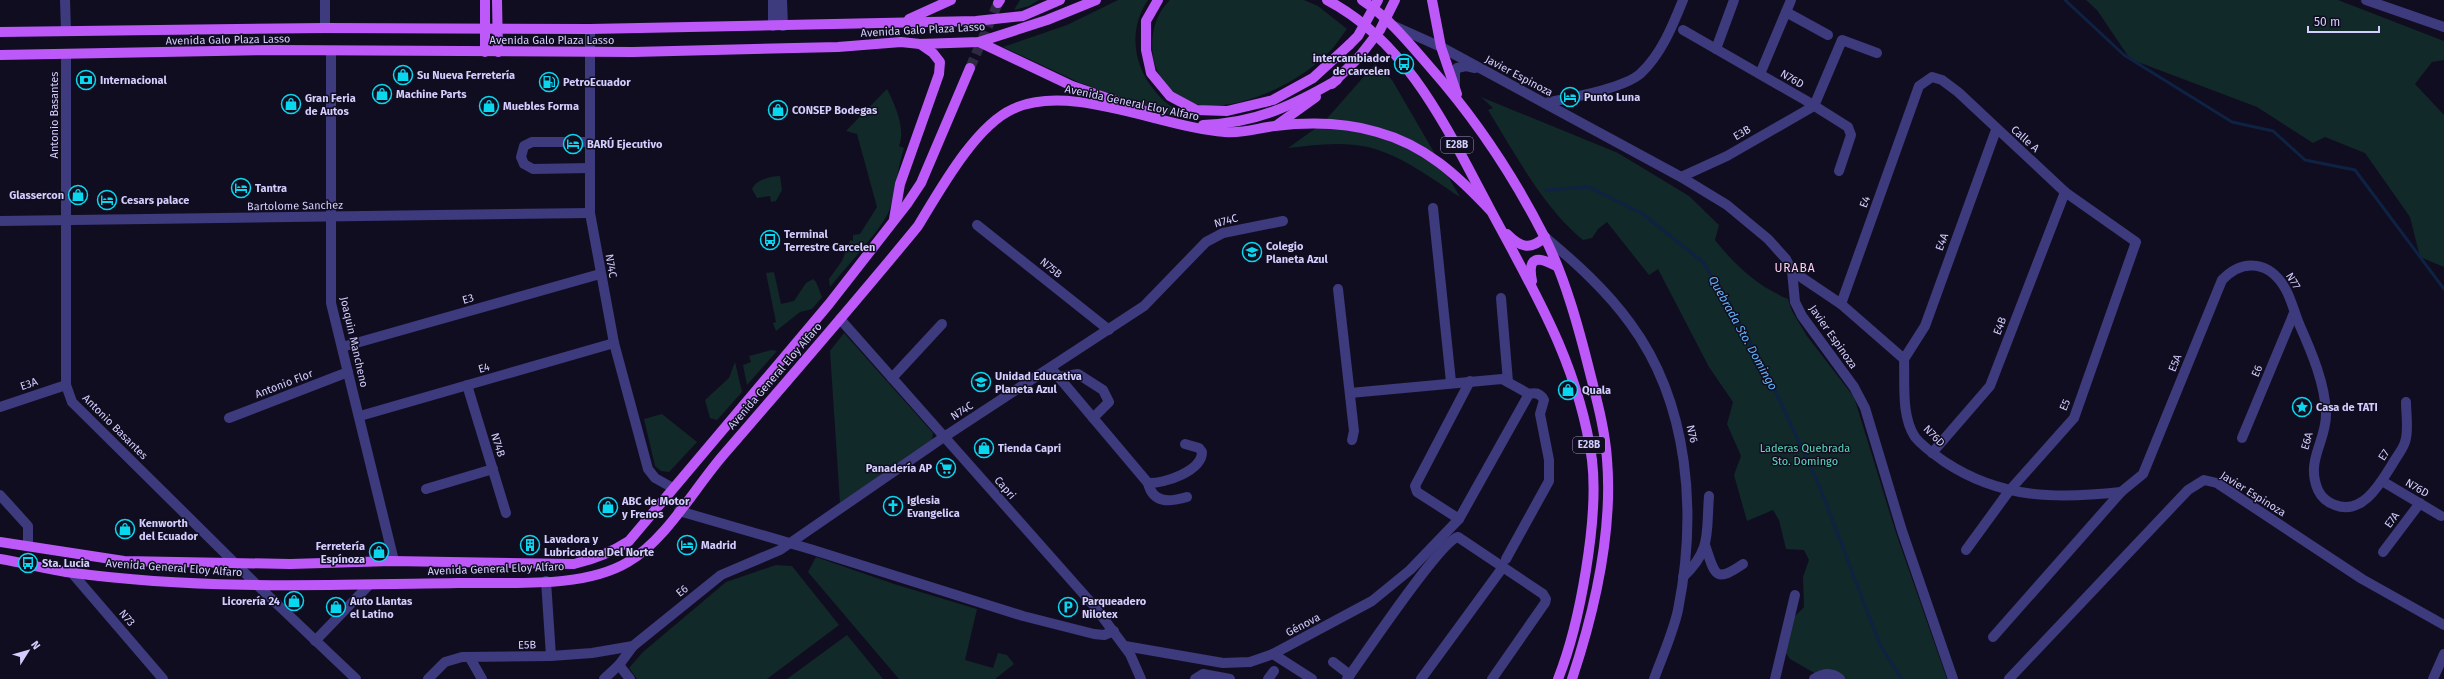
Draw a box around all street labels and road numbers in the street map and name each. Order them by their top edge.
street label: Avenida Galo Plaza Lasso [860,20,986,40]
street label: Avenida Galo Plaza Lasso [165,32,291,48]
street label: Avenida Galo Plaza Lasso [490,34,614,47]
street label: Javier Espinoza [1483,53,1555,99]
street label: N76D [1778,67,1806,91]
street label: Antonio Basantes [48,72,61,158]
street label: Avenida General Eloy Alfaro [1064,82,1200,124]
street label: E3B [1731,123,1753,143]
street label: Calle A [2008,123,2042,156]
road number: E28B [1441,137,1473,153]
street label: E4 [1857,194,1873,210]
street label: Bartolome Sanchez [247,199,343,213]
street label: N74C [1213,212,1239,230]
street label: E4A [1933,231,1951,253]
street label: N74C [603,253,619,279]
street label: N75B [1037,255,1065,281]
street label: N77 [2283,270,2303,292]
street label: E3 [461,291,475,307]
street label: Joaquin Mancheno [337,295,371,389]
street label: Javier Espinoza [1806,303,1860,371]
street label: E4B [1991,315,2009,337]
street label: Avenida General Eloy Alfaro [725,320,825,432]
street label: E5A [2166,352,2185,374]
street label: E4 [477,360,491,376]
street label: E6 [2249,363,2265,379]
street label: Antonio Flor [253,367,316,401]
street label: E3A [19,375,40,393]
street label: Antonio Basantes [80,392,150,462]
street label: E5 [2057,397,2073,413]
street label: N74C [948,399,976,423]
street label: N76D [1921,422,1947,450]
street label: N76 [1684,424,1700,444]
street label: E6A [2298,430,2316,451]
street label: N74B [488,431,508,459]
road number: E28B [1573,437,1605,453]
street label: E7 [2376,447,2392,463]
street label: Javier Espinoza [2218,469,2288,519]
street label: Capri [992,474,1018,502]
street label: N76D [2403,476,2431,500]
street label: E7A [2382,509,2403,531]
street label: Avenida General Eloy Alfaro [105,557,243,579]
street label: Avenida General Eloy Alfaro [427,560,565,578]
street label: E6 [673,582,691,600]
street label: N73 [116,607,138,629]
street label: Génova [1284,611,1322,639]
street label: E5B [518,638,536,652]

